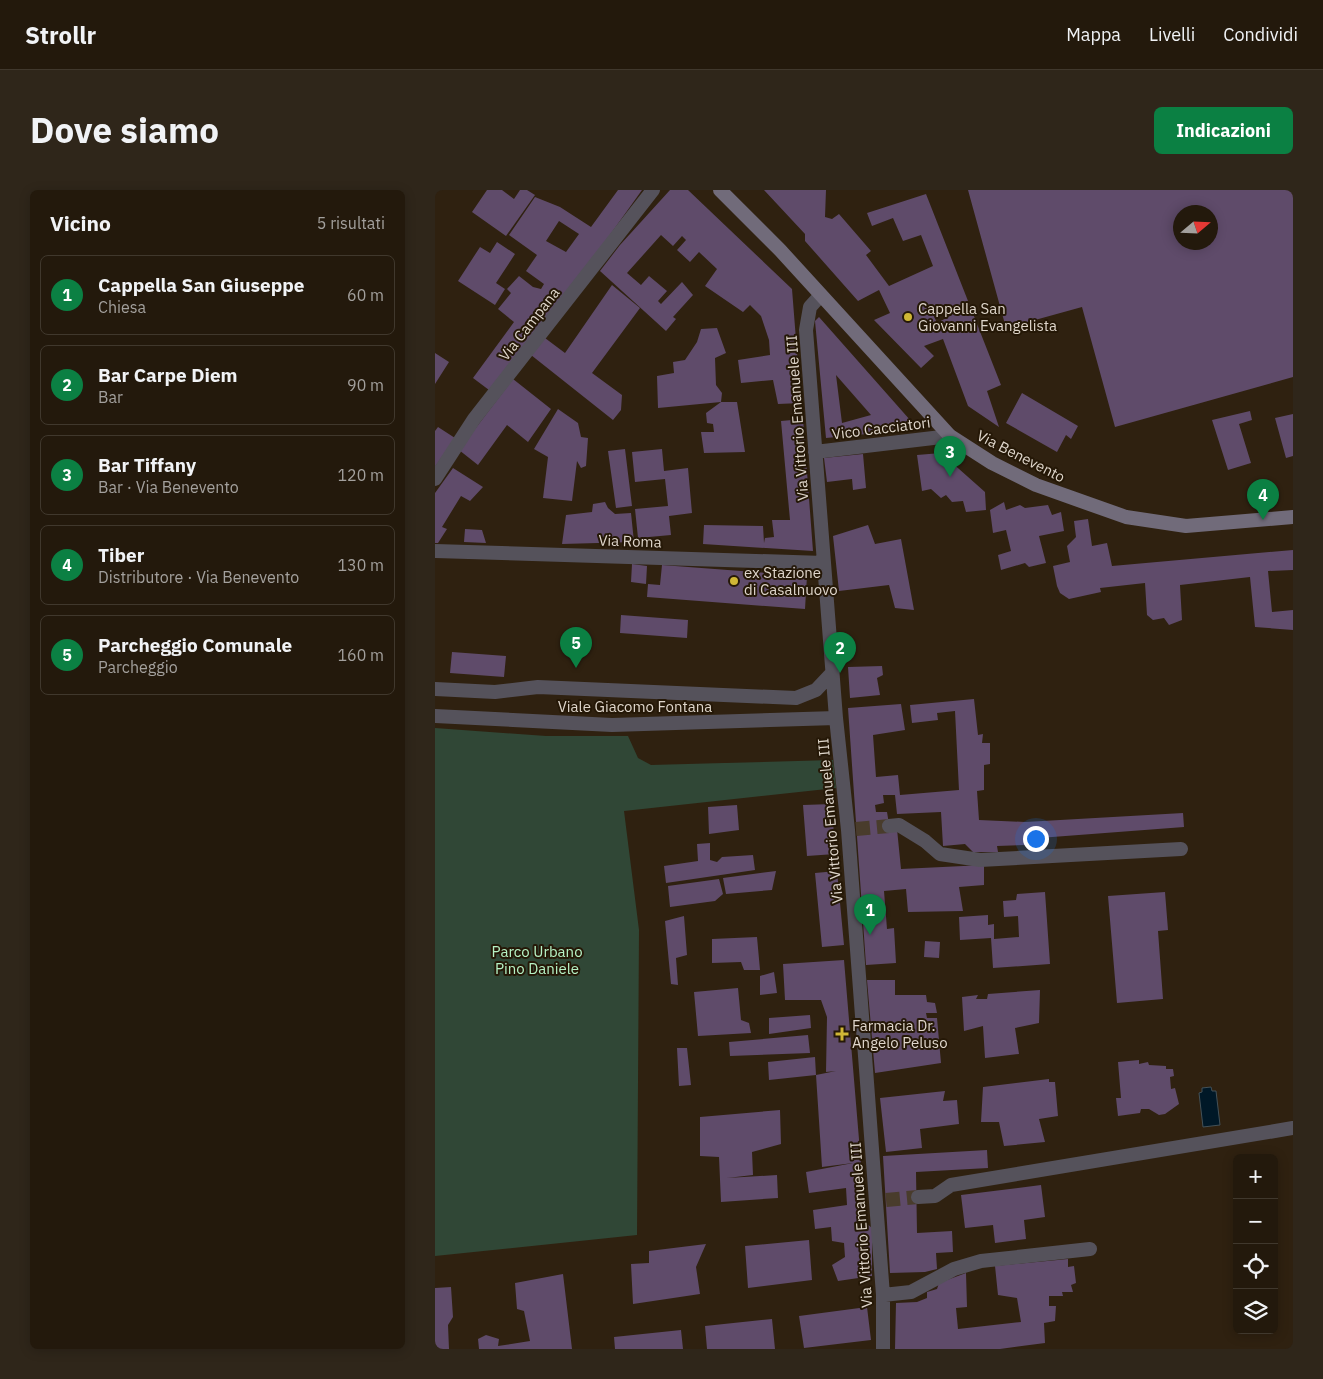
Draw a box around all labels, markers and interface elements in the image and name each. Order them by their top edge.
text: Strollr [25,19,96,51]
text: Mappa [1066,23,1121,46]
text: Livelli [1149,23,1195,46]
text: Condividi [1223,23,1298,46]
text: Dove siamo [30,107,219,153]
button: Indicazioni [1154,107,1293,154]
north arrow [1173,205,1218,250]
text: Vicino [50,209,111,237]
text: 5 risultati [317,213,385,233]
text: Cappella San Giuseppe [98,273,305,297]
street label: Via Campana [494,283,564,365]
text: 1 [62,285,72,305]
text: 60 m [347,285,384,305]
text: Chiesa [98,297,146,317]
place label: Cappella San Giovanni Evangelista [918,299,1057,335]
marker: Cappella San Giovanni Evangelista [902,311,914,323]
street label: Via Vittorio Emanuele III [782,334,812,502]
text: Bar Carpe Diem [98,363,238,387]
text: 2 [62,375,72,395]
text: 90 m [347,375,384,395]
text: Bar [98,387,123,407]
street label: Vico Cacciatori [831,413,931,443]
street label: Via Benevento [974,426,1068,486]
pin: 3 [934,436,966,477]
text: Bar Tiffany [98,453,196,477]
text: 3 [62,465,72,485]
text: 120 m [337,465,384,485]
text: Bar · Via Benevento [98,477,239,497]
pin: 4 [1247,479,1279,520]
street label: Via Roma [598,530,662,552]
text: Tiber [98,543,144,567]
text: 4 [62,555,72,575]
text: 130 m [337,555,384,575]
place label: ex Stazione di Casalnuovo [744,563,838,599]
text: Distributore · Via Benevento [98,567,299,587]
marker: ex Stazione di Casalnuovo [728,575,740,587]
pin: 5 [560,627,592,668]
pin: 2 [824,632,856,673]
text: Parcheggio Comunale [98,633,292,657]
text: 5 [62,645,72,665]
text: 160 m [337,645,384,665]
text: Parcheggio [98,657,178,677]
street label: Viale Giacomo Fontana [558,697,712,716]
street label: Via Vittorio Emanuele III [813,737,847,905]
your location [1023,826,1049,852]
pin: 1 [854,894,886,935]
park label: Parco Urbano Pino Daniele [491,942,583,978]
place label: Farmacia Dr. Angelo Peluso [852,1016,948,1052]
marker: Farmacia Dr. Angelo Peluso [836,1028,848,1040]
street label: Via Vittorio Emanuele III [846,1141,876,1309]
map controls [1233,1154,1278,1334]
button: + [1233,1154,1278,1199]
button: − [1233,1199,1278,1244]
button: locate [1233,1244,1278,1289]
button: layers [1233,1289,1278,1334]

